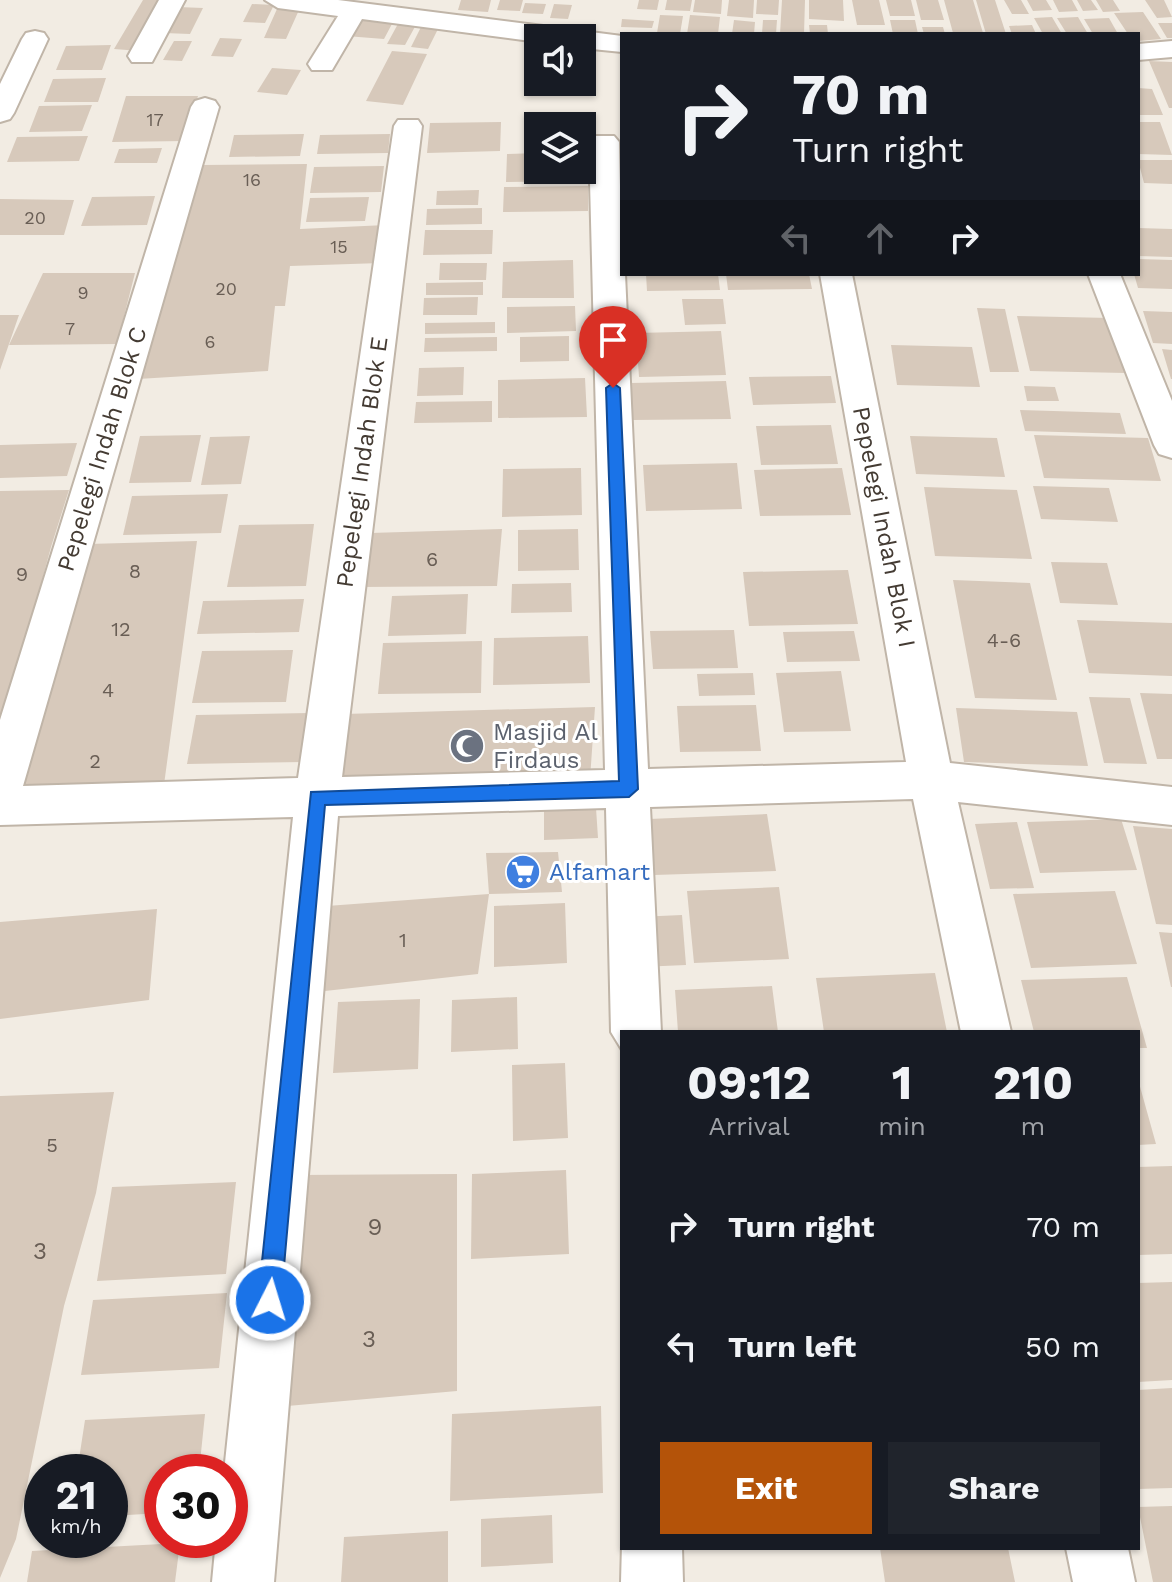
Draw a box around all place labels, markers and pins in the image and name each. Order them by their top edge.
pin [579,306,647,388]
place label: Masjid Al Firdaus [493,718,598,774]
mosque icon: Masjid Al Firdaus [448,727,486,765]
supermarket icon: Alfamart [504,853,542,891]
place label: Alfamart [549,858,650,886]

